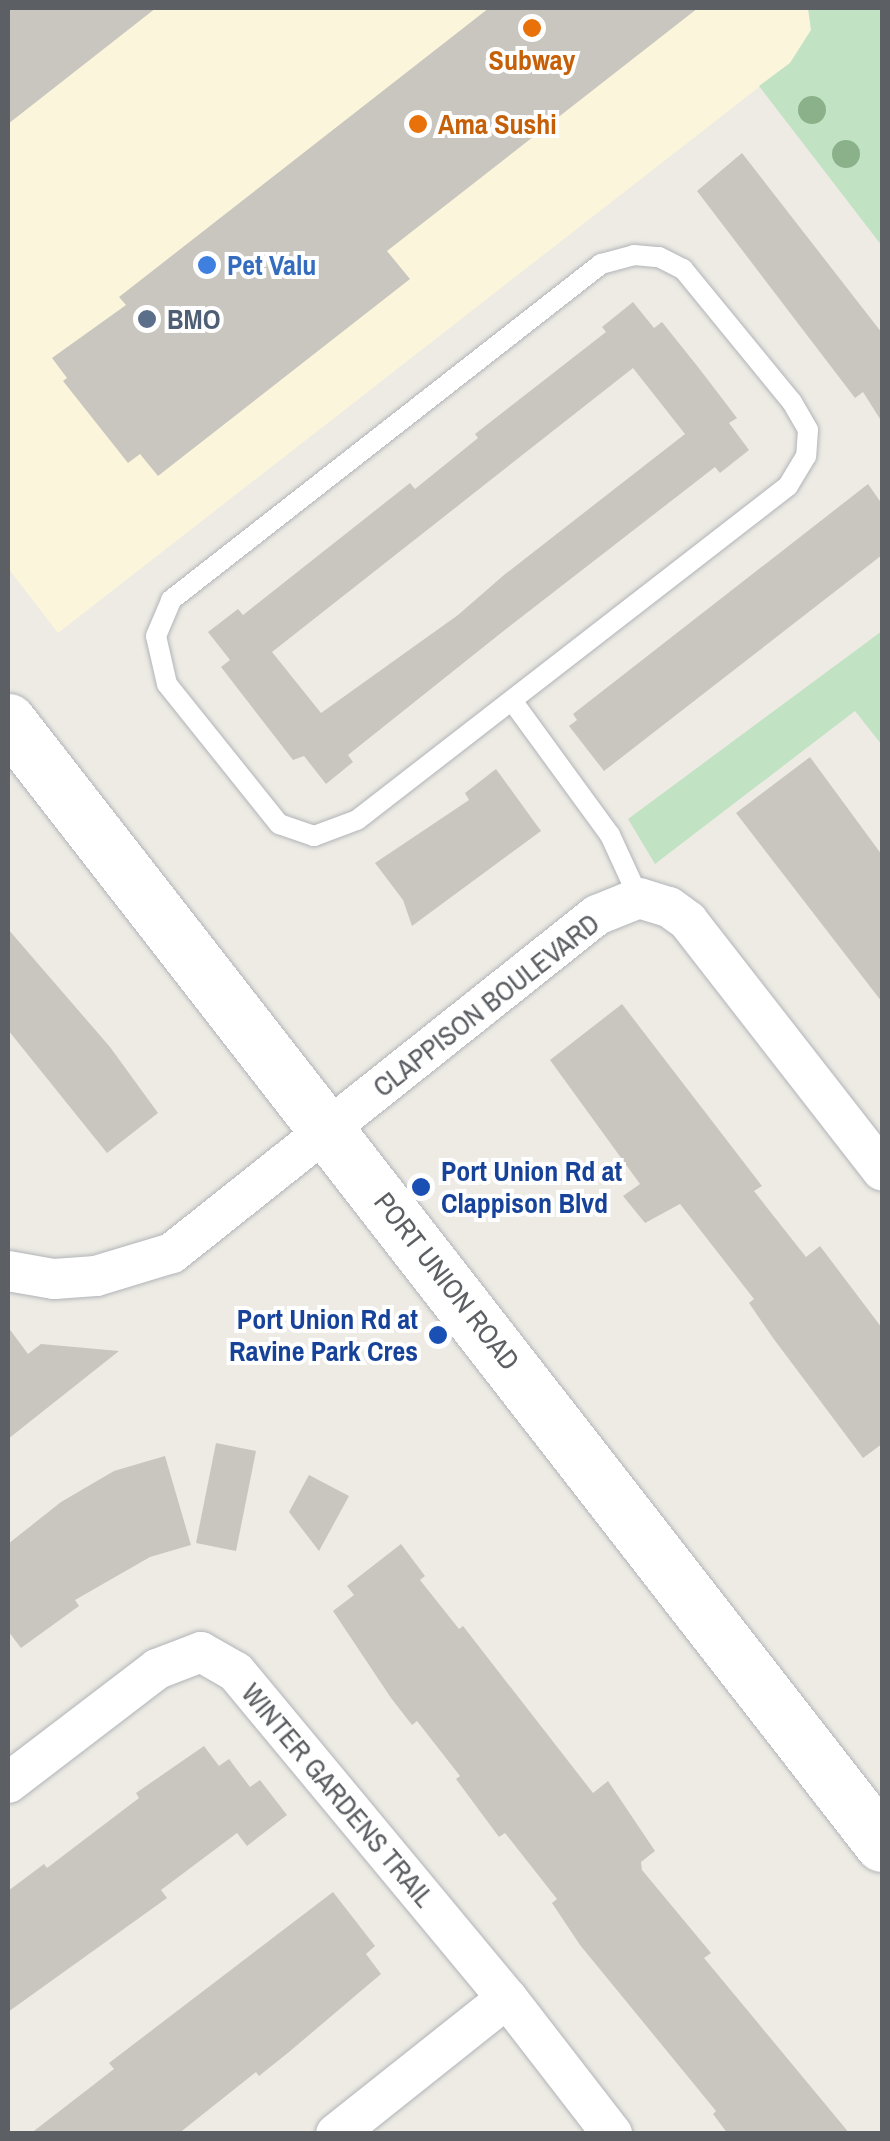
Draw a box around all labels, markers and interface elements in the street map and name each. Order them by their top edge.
marker: Subway [521,17,543,39]
place label: Subway [489,43,575,77]
place label: Ama Sushi [438,107,557,141]
marker: Ama Sushi [407,113,429,135]
place label: Pet Valu [227,248,316,282]
marker: Pet Valu [196,254,218,276]
place label: BMO [167,302,221,336]
marker: BMO [136,308,158,330]
street label: CLAPPISON BOULEVARD [366,906,606,1104]
place label: Port Union Rd at Clappison Blvd [441,1154,622,1220]
marker: Port Union Rd at Clappison Blvd [410,1176,432,1198]
street label: PORT UNION ROAD [367,1185,527,1377]
place label: Port Union Rd at Ravine Park Cres [229,1302,418,1368]
marker: Port Union Rd at Ravine Park Cres [427,1324,449,1346]
street label: WINTER GARDENS TRAIL [235,1676,441,1914]

